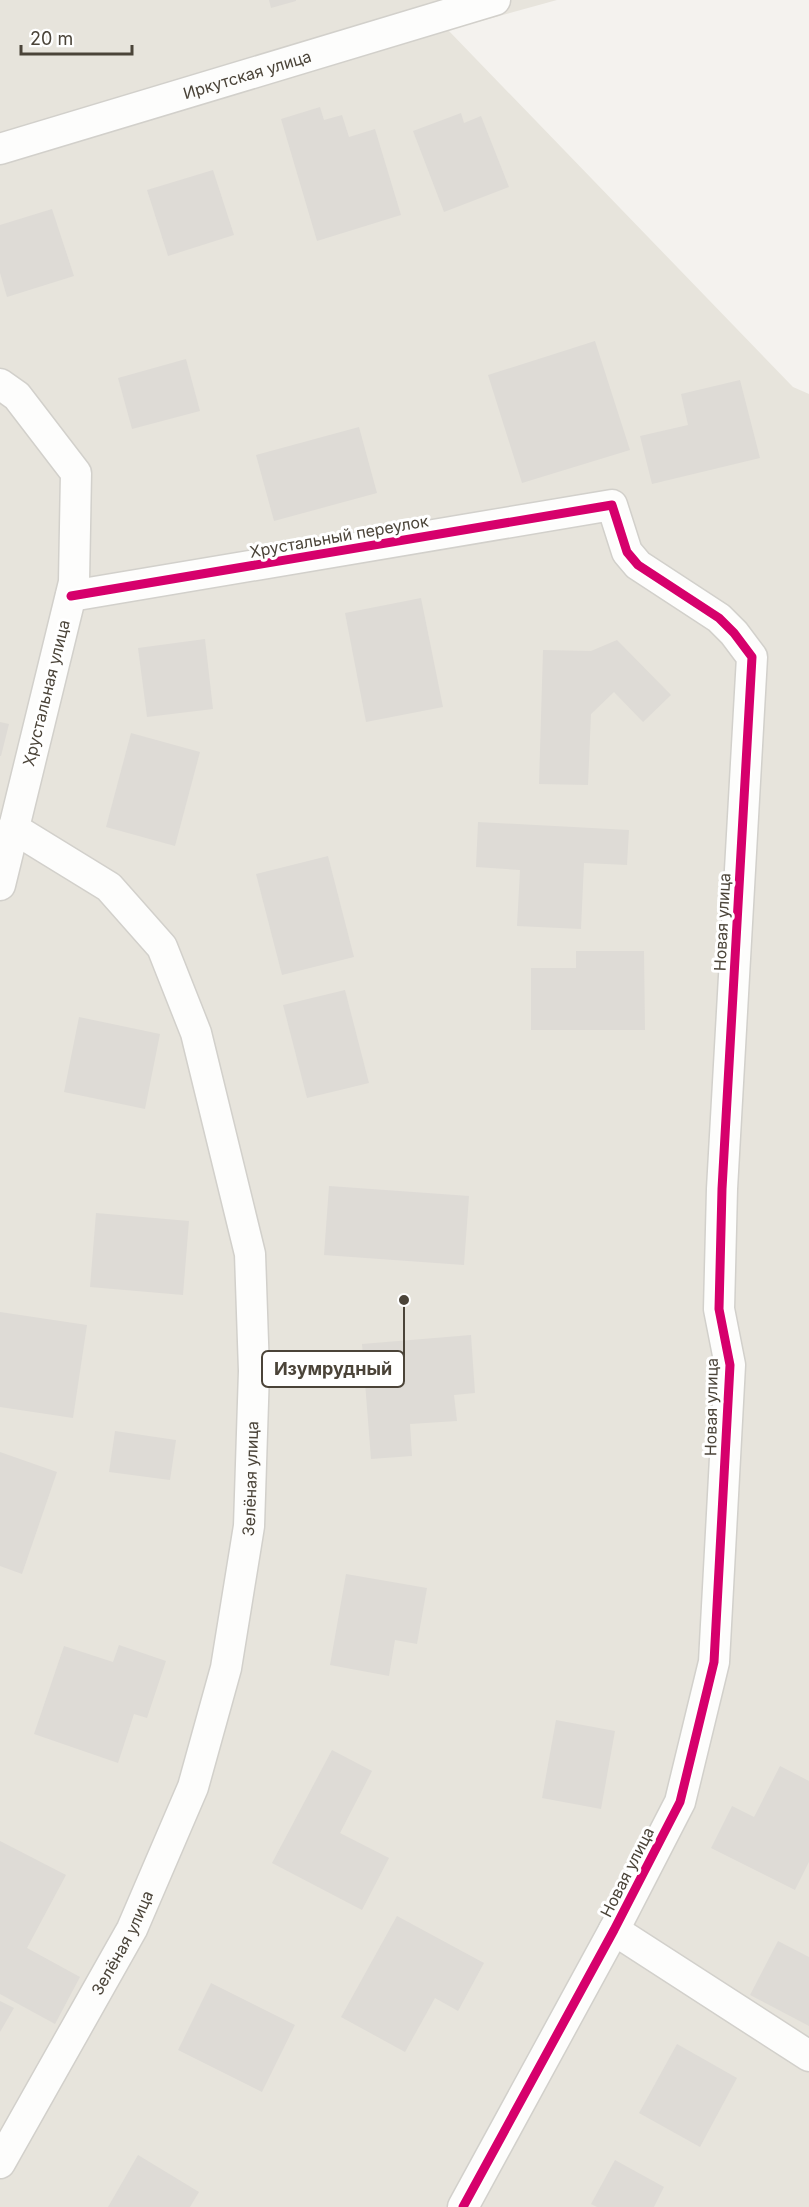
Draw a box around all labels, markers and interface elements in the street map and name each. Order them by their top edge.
scale bar [21,18,132,56]
text: 20 m [30,28,73,49]
street label: Иркутская улица [181,46,313,103]
street label: Хрустальный переулок [248,510,430,562]
street label: Хрустальная улица [18,618,74,768]
street label: Новая улица [709,872,735,972]
callout: Изумрудный [262,1351,404,1387]
text: Изумрудный [274,1358,392,1379]
street label: Новая улица [700,1358,722,1456]
street label: Зелёная улица [238,1421,262,1538]
street label: Новая улица [596,1824,658,1920]
street label: Зелёная улица [87,1888,157,1999]

